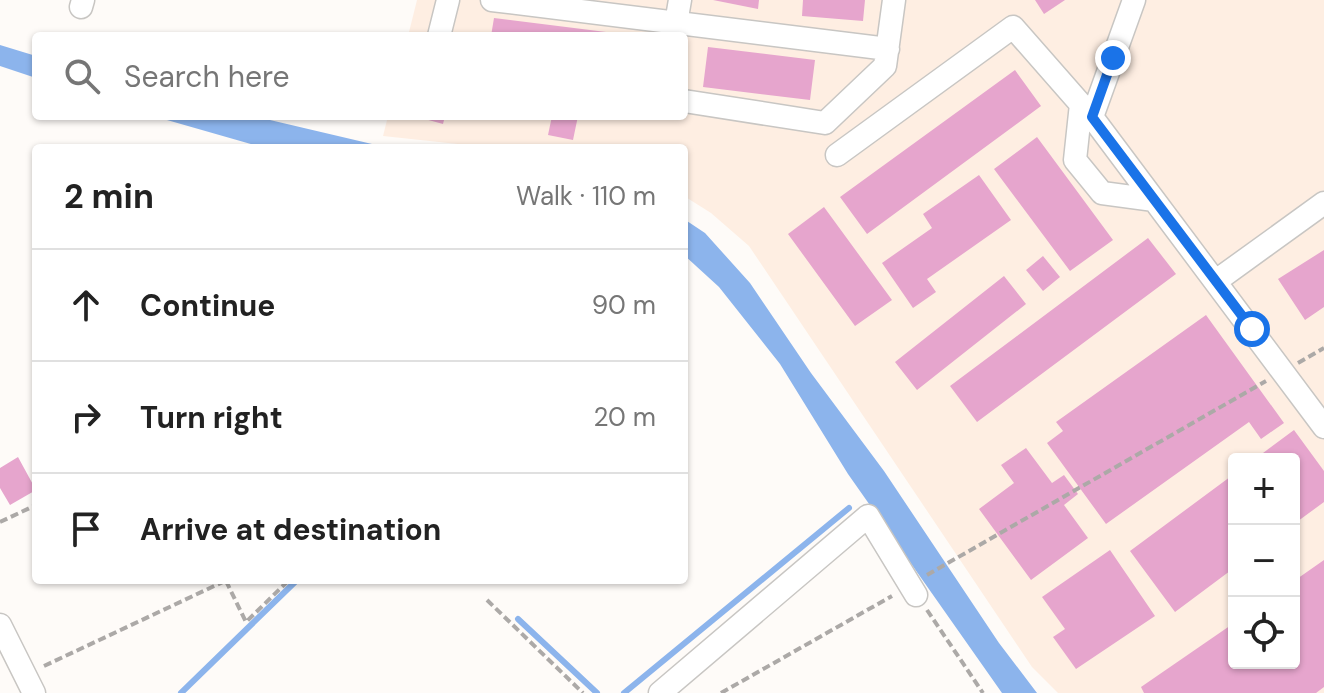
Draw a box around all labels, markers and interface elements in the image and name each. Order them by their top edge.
search box [32,32,688,120]
route end [1095,40,1131,76]
icon: search [60,54,104,98]
text: Search here [124,57,290,96]
text: 2 min [64,174,154,219]
text: Walk · 110 m [516,179,656,213]
icon: ahead [64,283,108,327]
text: Continue [140,286,275,325]
text: 90 m [592,288,656,322]
route start [1234,311,1270,347]
icon: right [64,395,108,439]
text: Turn right [140,398,283,437]
text: 20 m [593,400,656,434]
map controls [1228,453,1300,669]
button: + [1228,453,1300,525]
icon: arrive [64,507,108,551]
text: Arrive at destination [140,510,441,549]
button: − [1228,525,1300,597]
button: locate [1228,597,1300,669]

